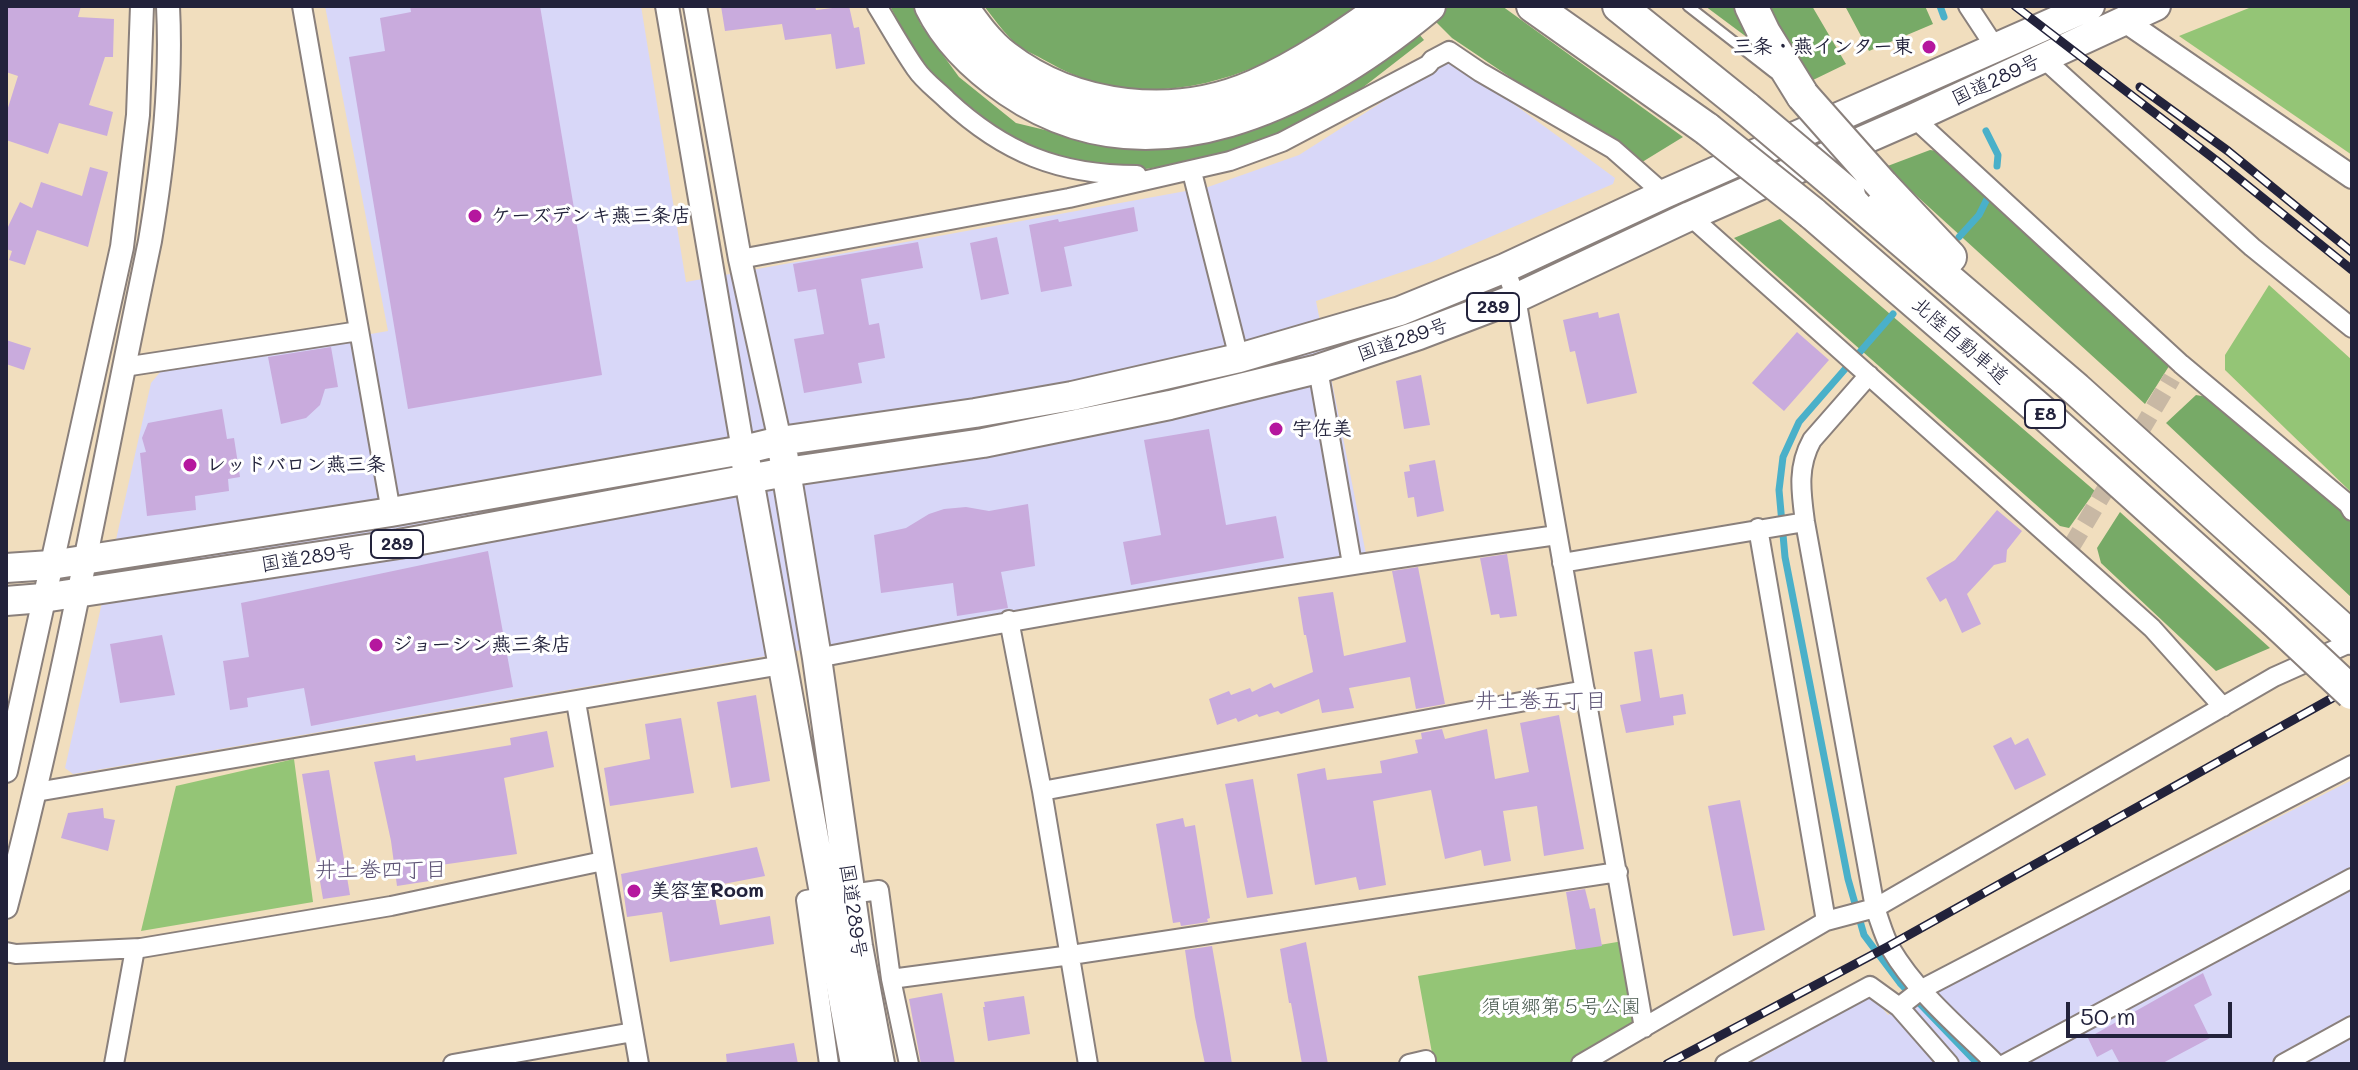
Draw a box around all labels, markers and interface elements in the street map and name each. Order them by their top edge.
place label: 三条・燕インター東 [1733,35,1913,59]
marker: 三条・燕インター東 [1920,38,1938,56]
street label: 国道289号 [1948,49,2044,111]
place label: ケーズデンキ燕三条店 [491,204,691,228]
marker: ケーズデンキ燕三条店 [466,207,484,225]
road number: 289 [1467,293,1519,321]
street label: 北陸自動車道 [1907,293,2013,389]
street label: 国道289号 [1354,313,1452,367]
road number: E8 [2025,400,2065,428]
place label: 宇佐美 [1292,417,1352,441]
marker: 宇佐美 [1267,420,1285,438]
place label: レッドバロン燕三条 [206,453,386,477]
marker: レッドバロン燕三条 [181,456,199,474]
road number: 289 [371,530,423,558]
street label: 国道289号 [259,539,357,577]
place label: ジョーシン燕三条店 [392,633,571,657]
marker: ジョーシン燕三条店 [367,636,385,654]
district label: 井土巻五丁目 [1475,688,1607,714]
district label: 井土巻四丁目 [315,857,447,883]
street label: 国道289号 [835,862,871,960]
place label: 美容室Room [650,879,764,903]
marker: 美容室Room [625,882,643,900]
scale bar [2070,986,2236,1036]
park label: 須頃郷第５号公園 [1481,995,1641,1019]
text: 50 m [2080,1000,2136,1031]

